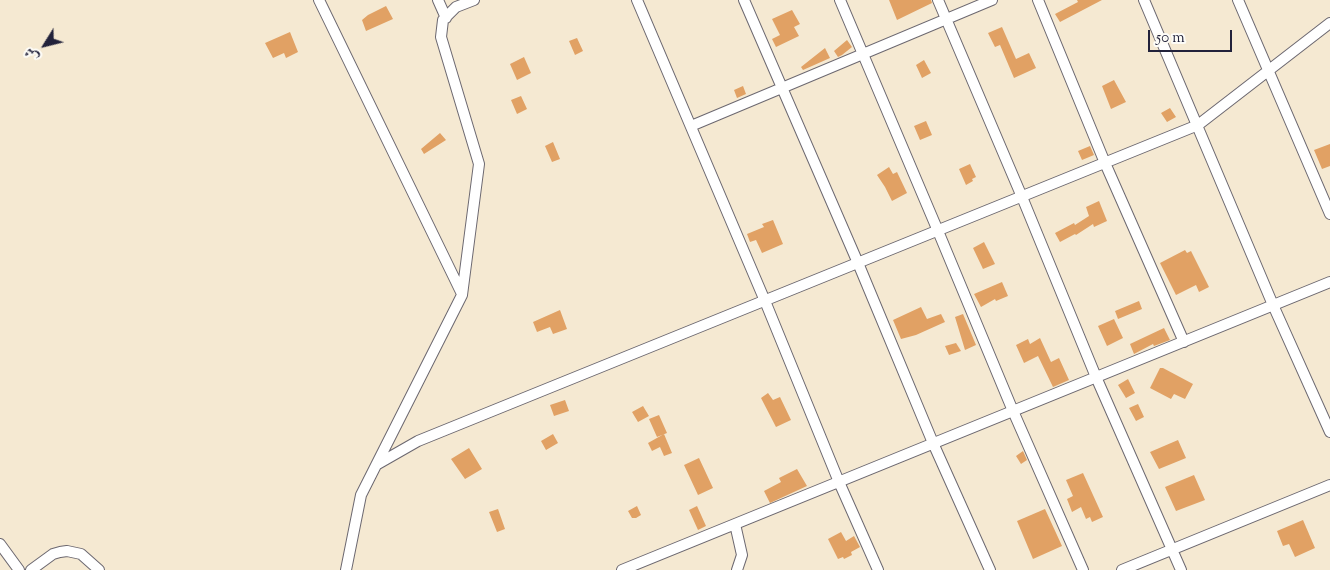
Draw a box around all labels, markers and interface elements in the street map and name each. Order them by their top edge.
north arrow [20,20,70,70]
scale bar [1150,20,1234,52]
text: 50 m [1156,28,1185,49]
text: ش [21,42,45,65]

